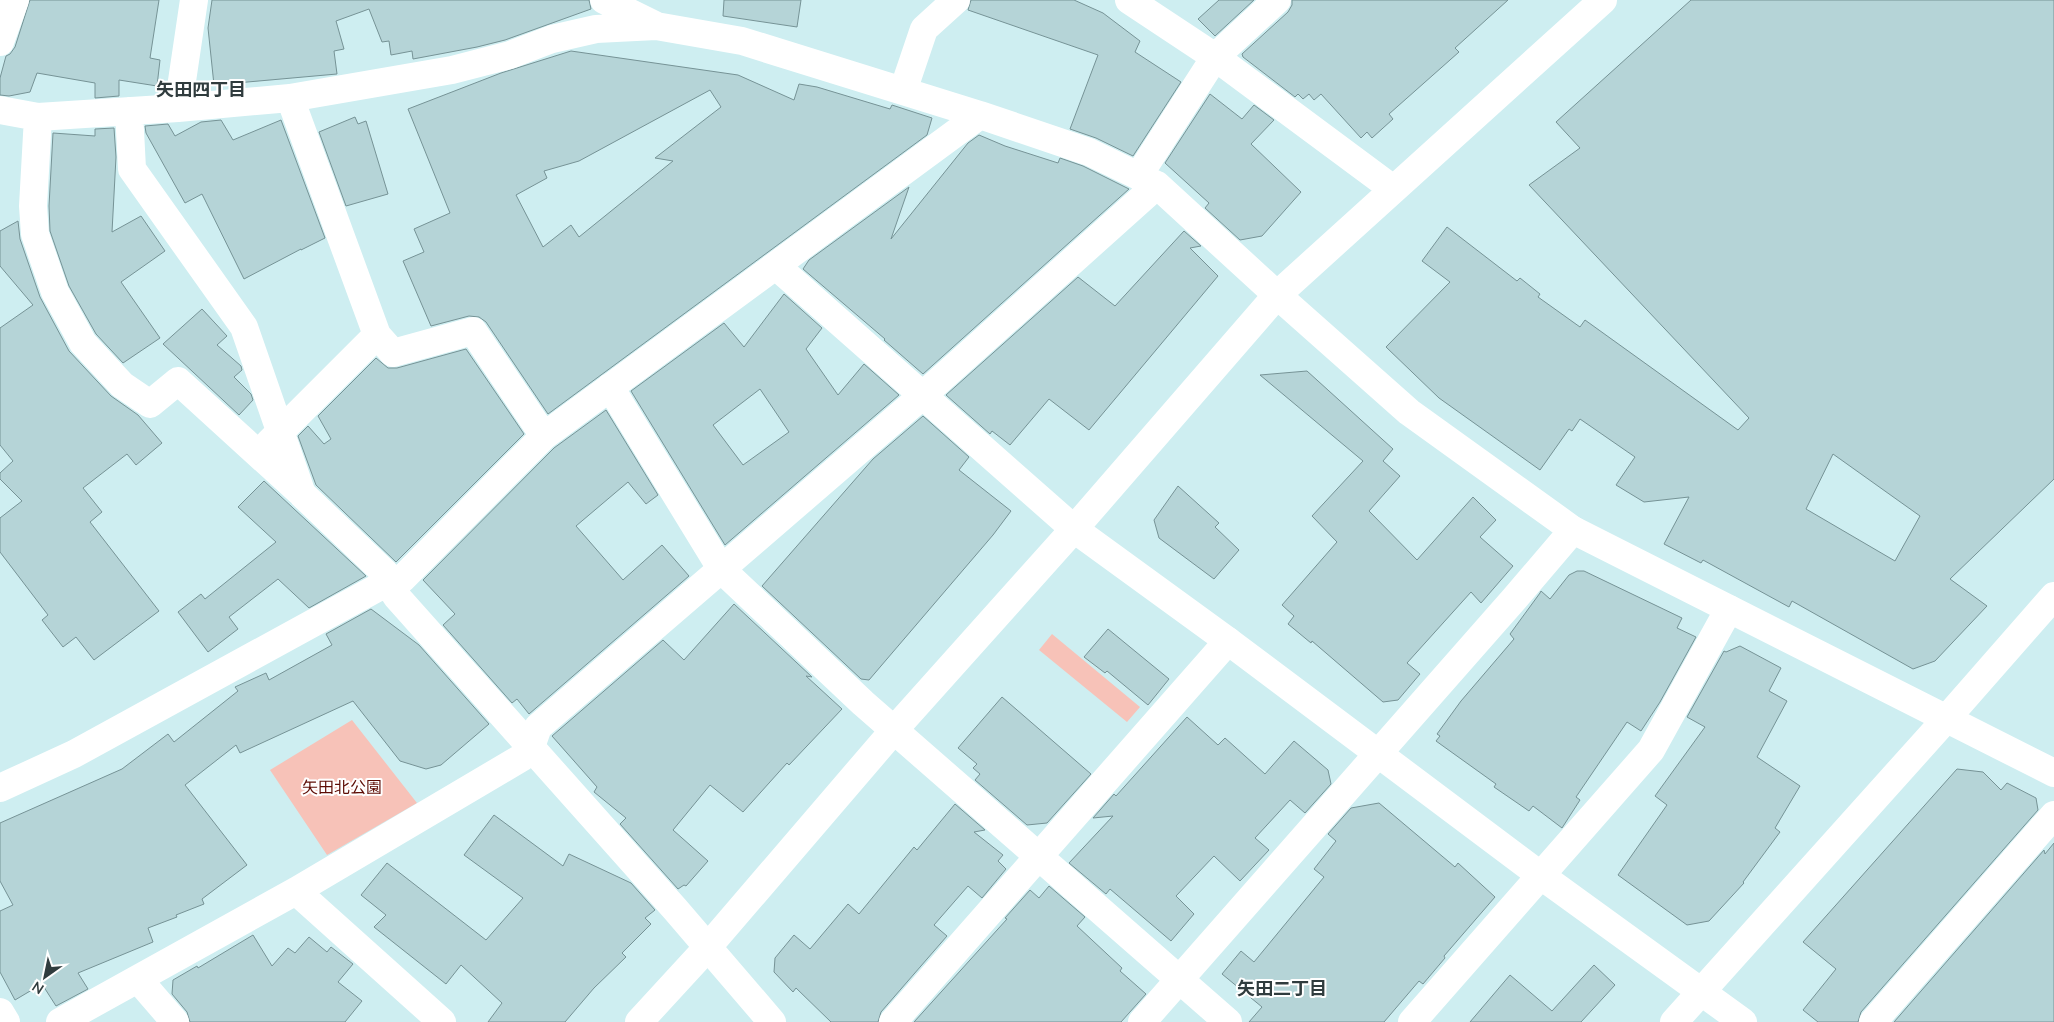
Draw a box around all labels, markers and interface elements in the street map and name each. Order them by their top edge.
district label: 矢田四丁目 [156,78,246,102]
park label: 矢田北公園 [302,777,382,799]
north arrow [20,952,70,1002]
text: N [29,977,48,998]
district label: 矢田二丁目 [1237,977,1327,1001]

